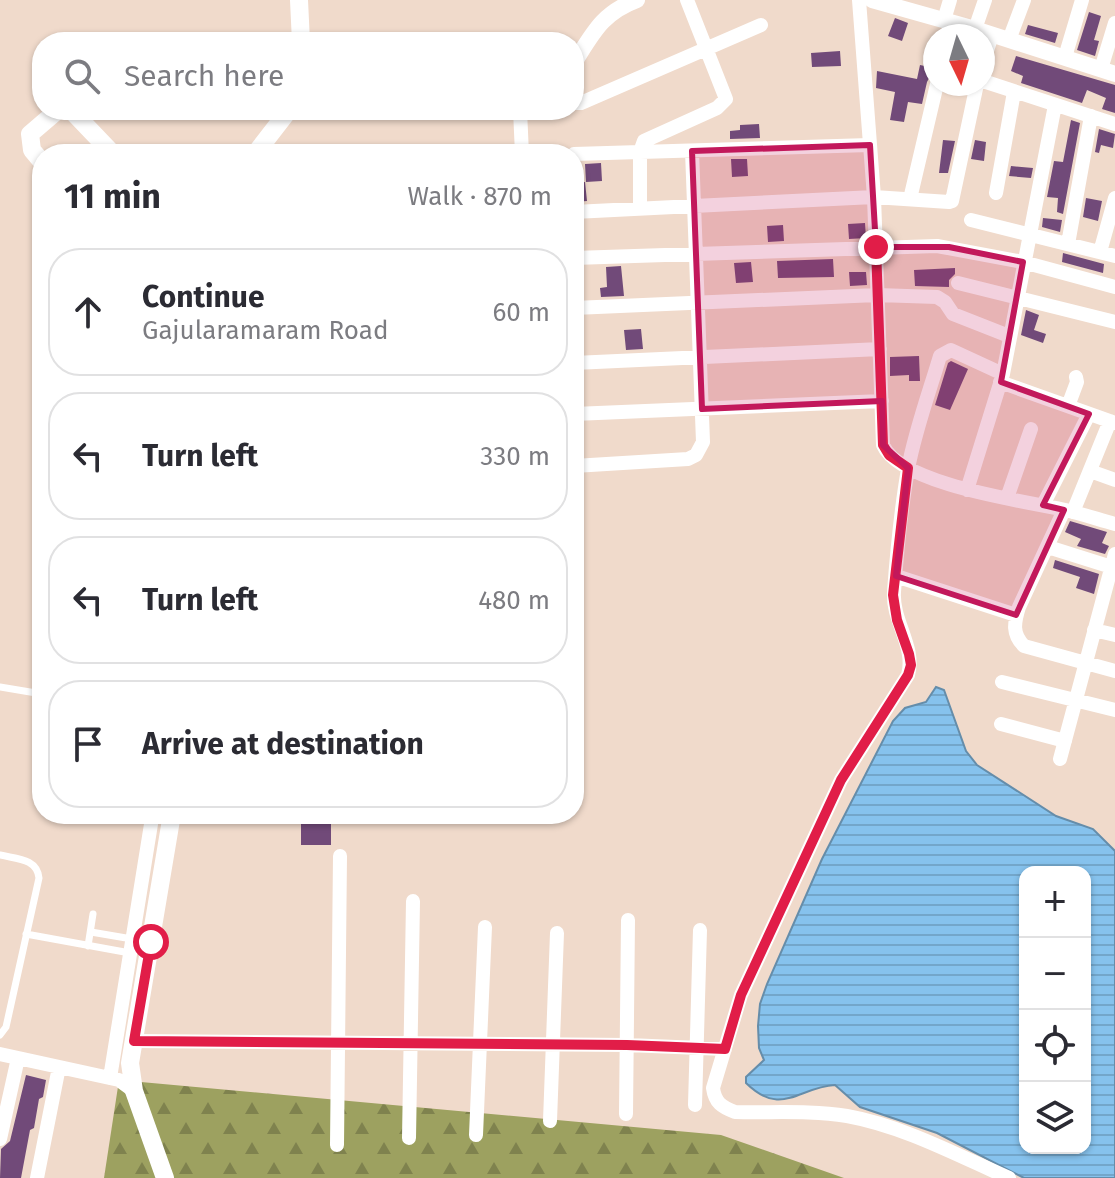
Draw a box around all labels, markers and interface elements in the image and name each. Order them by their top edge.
north arrow [923,24,995,96]
search box [32,32,584,120]
icon: search [60,54,104,98]
text: Search here [124,58,284,94]
text: 11 min [64,176,161,217]
text: Walk · 870 m [408,181,552,212]
route end [858,229,894,265]
text: Continue [142,279,265,315]
icon: ahead [66,290,110,334]
text: 60 m [492,297,550,328]
text: Gajularamaram Road [142,315,388,346]
icon: left [66,434,110,478]
text: Turn left [142,438,258,474]
text: 330 m [480,441,550,472]
icon: left [66,578,110,622]
text: Turn left [142,582,258,618]
text: 480 m [478,585,550,616]
icon: arrive [66,722,110,766]
text: Arrive at destination [142,726,424,762]
map controls [1019,866,1091,1154]
button: + [1019,866,1091,938]
route start [133,924,169,960]
button: − [1019,938,1091,1010]
button: locate [1019,1010,1091,1082]
button: layers [1019,1082,1091,1154]

